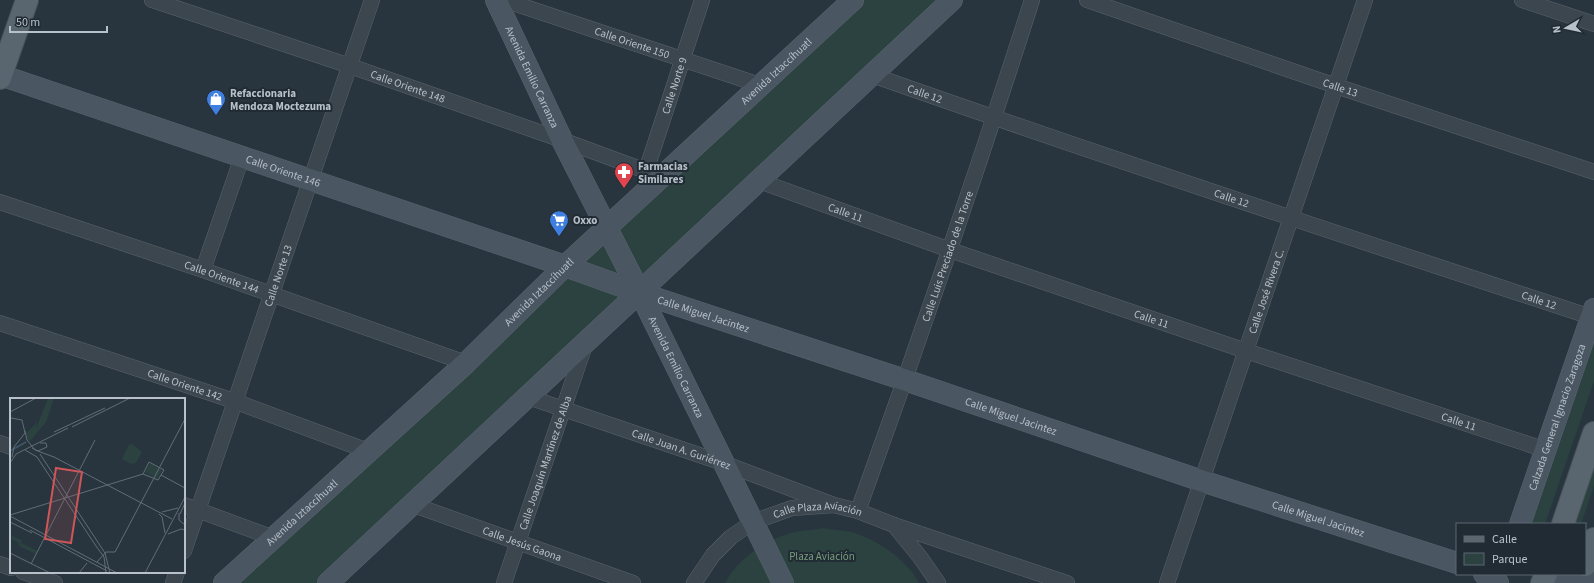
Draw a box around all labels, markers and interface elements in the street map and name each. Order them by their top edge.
scale bar [10,8,107,34]
north arrow [1546,8,1586,48]
text: 50 m [16,14,40,31]
street label: Avenida Emilio Carranza [501,24,562,131]
street label: Calle Oriente 150 [593,24,671,62]
text: N [1549,25,1565,34]
street label: Avenida Iztaccíhuatl [737,34,816,108]
street label: Calle Norte 9 [658,55,691,116]
street label: Calle Oriente 148 [368,67,448,107]
street label: Calle 13 [1321,75,1360,101]
street label: Calle 12 [905,81,944,107]
place label: Refaccionaria Mendoza Moctezuma [230,86,331,114]
shop icon: Refaccionaria Mendoza Moctezuma [205,88,227,116]
street label: Calle Oriente 146 [244,152,323,191]
place label: Farmacias Similares [638,159,688,187]
pharmacy icon: Farmacias Similares [613,161,635,189]
street label: Calle 12 [1212,186,1251,211]
street label: Calle Luis Preciado de la Torre [918,188,977,324]
street label: Calle 11 [826,200,865,226]
supermarket icon: Oxxo [548,209,570,237]
place label: Oxxo [573,213,597,228]
street label: Calle Norte 13 [261,243,296,309]
street label: Calle José Rivera C. [1245,247,1288,336]
street label: Avenida Iztaccíhuatl [501,254,577,330]
street label: Calle Oriente 144 [182,257,261,297]
street label: Calle 12 [1519,288,1558,313]
street label: Calle Miguel Jacintez [655,292,752,337]
street label: Calle 11 [1132,306,1171,332]
street label: Avenida Emilio Carranza [645,314,707,420]
street label: Calzada General Ignacio Zaragoza [1525,342,1589,493]
street label: Calle Oriente 142 [145,366,224,405]
street label: Calle Joaquín Martínez de Alba [516,394,575,532]
street label: Calle Miguel Jacintez [963,394,1059,439]
inset map [10,398,185,573]
street label: Calle 11 [1439,409,1478,434]
street label: Calle Juan A. Guriérrez [630,426,733,473]
street label: Avenida Iztaccíhuatl [263,476,341,549]
street label: Calle Miguel Jacintez [1270,497,1367,541]
street label: Calle Plaza Aviación [771,498,865,522]
street label: Calle Jesús Gaona [480,523,564,565]
legend [1456,523,1586,575]
text: Calle [1492,531,1517,548]
park label: Plaza Aviación [789,549,855,564]
text: Parque [1492,551,1528,568]

